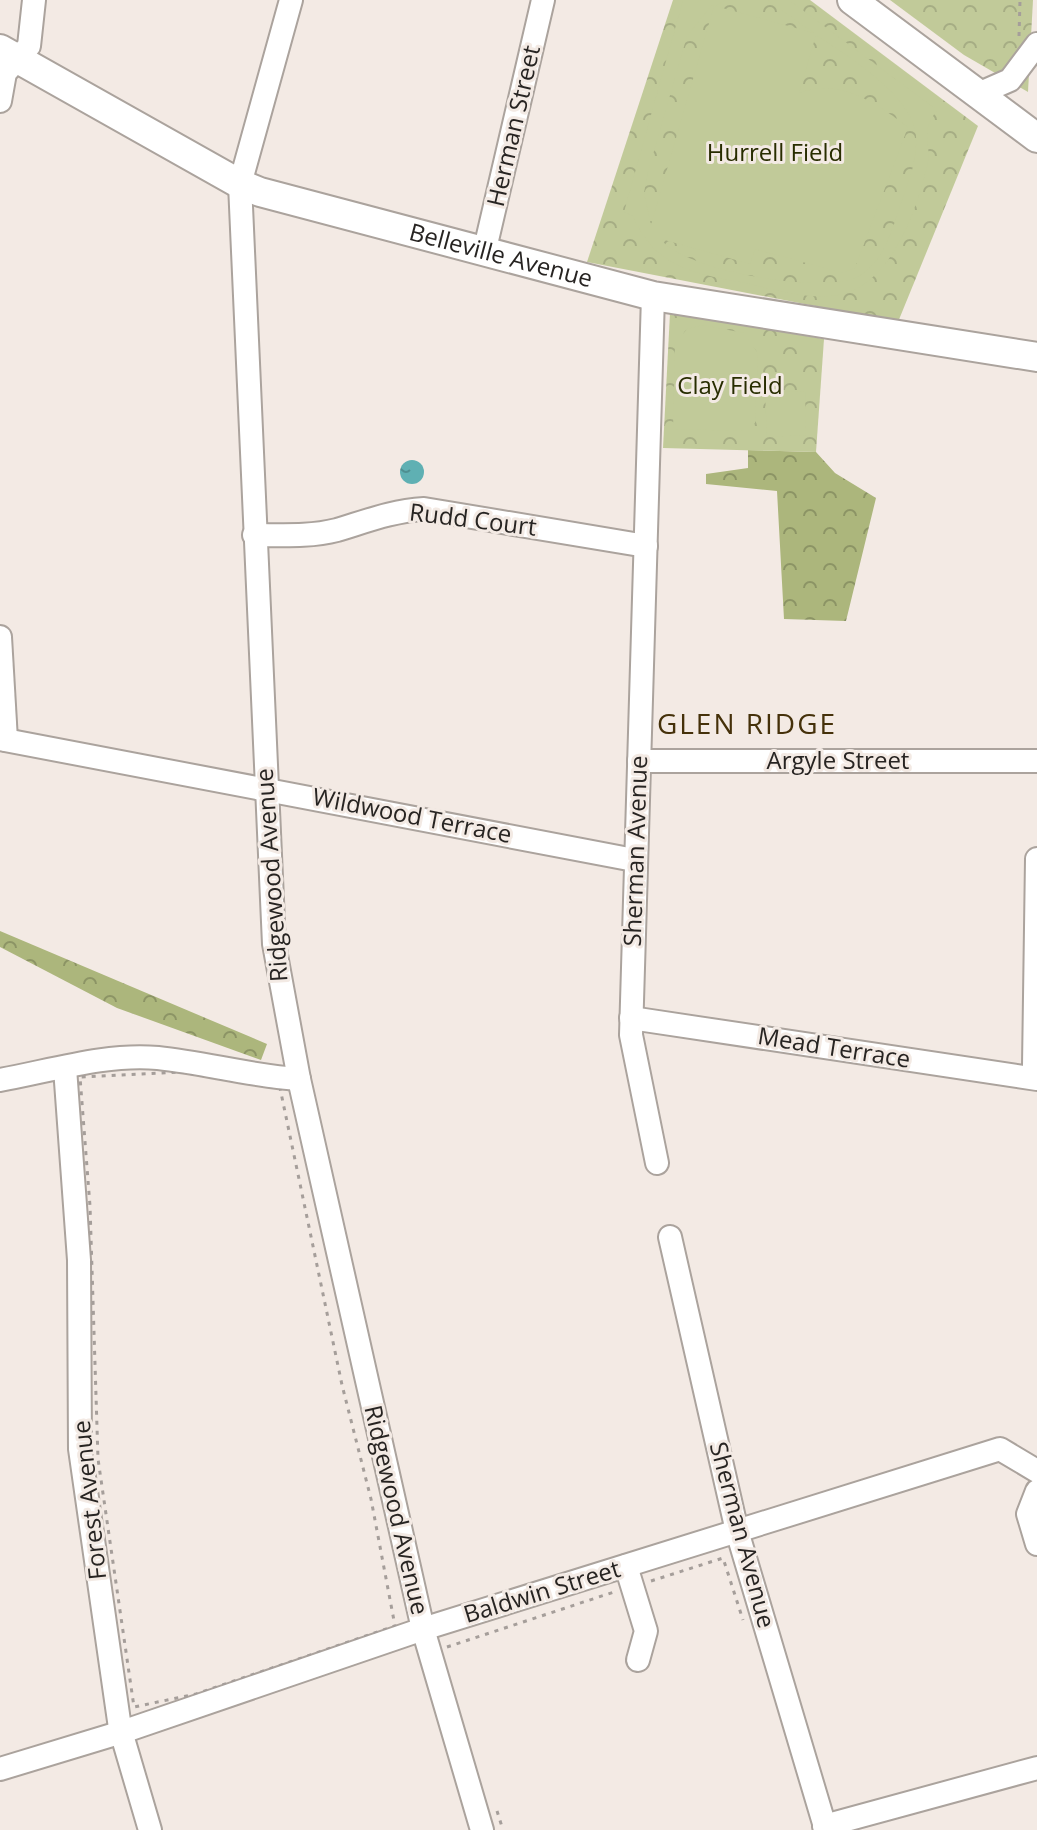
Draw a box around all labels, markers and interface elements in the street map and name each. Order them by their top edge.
street label: Herman Street [478,42,547,210]
park label: Hurrell Field [707,135,843,168]
street label: Belleville Avenue [406,214,596,294]
park label: Clay Field [677,368,783,401]
street label: Rudd Court [408,494,539,543]
district label: GLEN RIDGE [657,704,837,742]
street label: Argyle Street [767,743,909,776]
street label: Sherman Avenue [615,755,654,947]
street label: Ridgewood Avenue [247,767,294,983]
street label: Wildwood Terrace [310,779,515,850]
street label: Mead Terrace [756,1018,913,1075]
street label: Ridgewood Avenue [357,1402,438,1618]
street label: Forest Avenue [64,1419,113,1581]
street label: Sherman Avenue [703,1438,784,1631]
street label: Baldwin Street [459,1551,624,1630]

